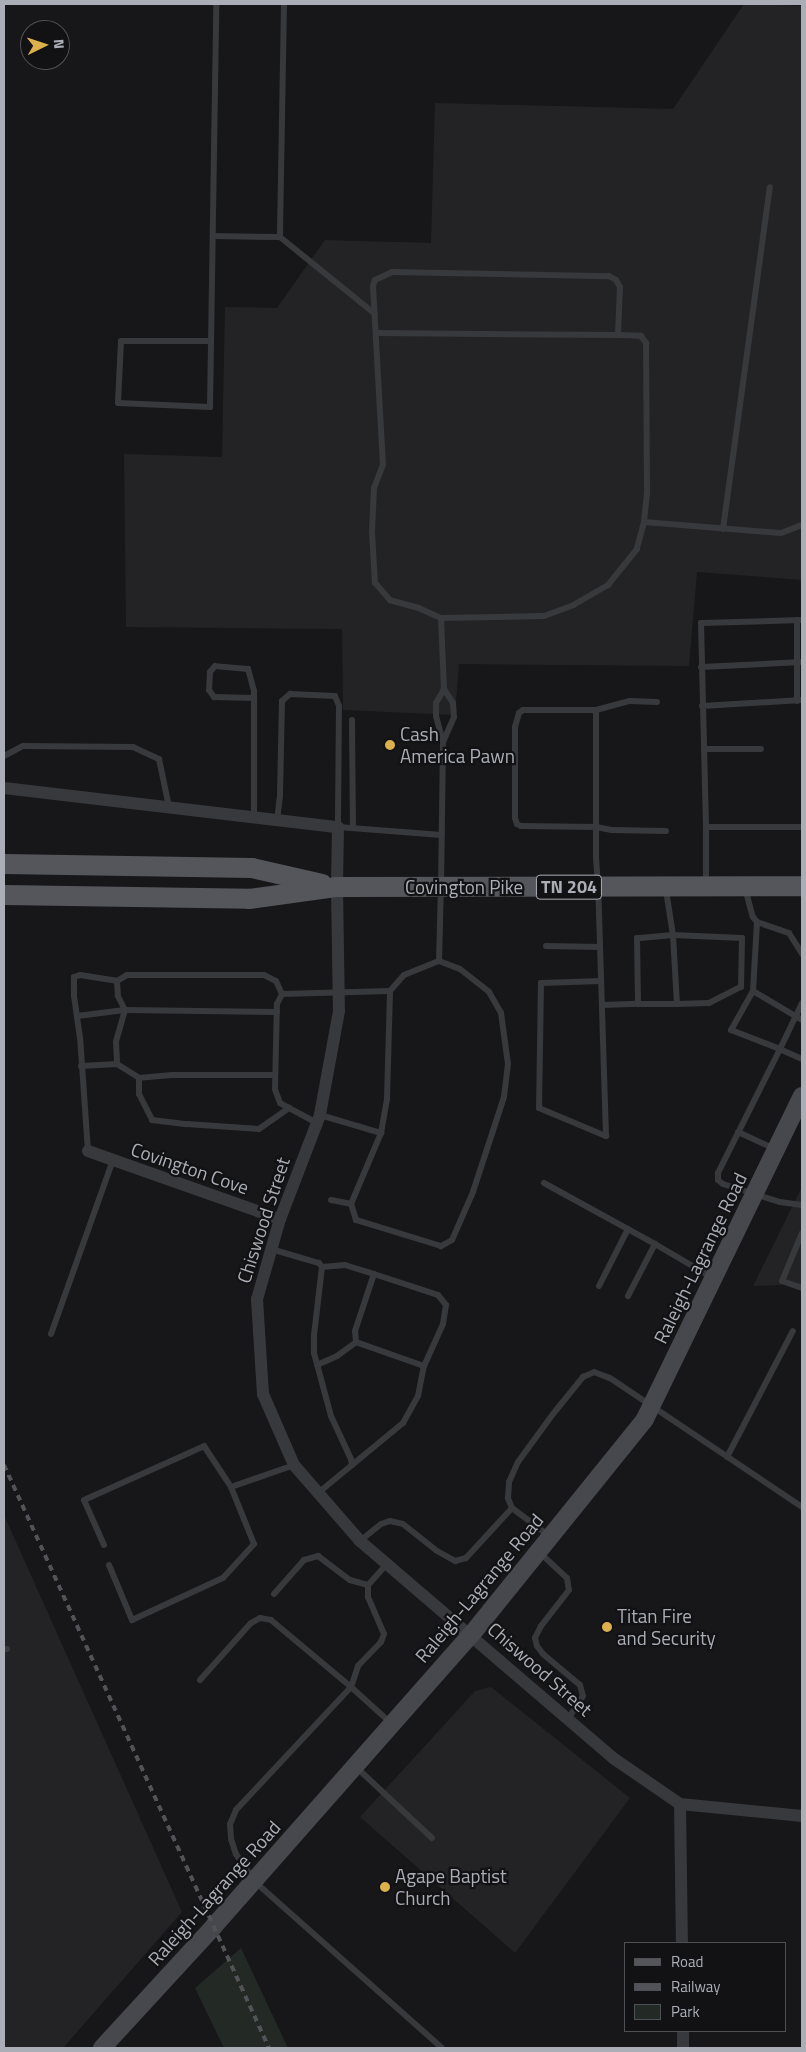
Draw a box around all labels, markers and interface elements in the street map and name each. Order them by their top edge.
north arrow [20,20,70,70]
text: N [49,38,70,50]
place label: Cash America Pawn [400,723,515,767]
marker: Cash America Pawn [384,739,396,751]
road number: TN 204 [535,872,603,902]
street label: Covington Pike [405,876,523,898]
street label: Covington Cove [128,1137,252,1199]
street label: Chiswood Street [232,1154,294,1286]
street label: Raleigh-Lagrange Road [649,1169,751,1347]
street label: Raleigh-Lagrange Road [410,1509,548,1667]
place label: Titan Fire and Security [617,1605,716,1649]
street label: Chiswood Street [483,1617,597,1721]
marker: Titan Fire and Security [601,1621,613,1633]
street label: Raleigh-Lagrange Road [143,1816,285,1970]
place label: Agape Baptist Church [395,1865,507,1909]
marker: Agape Baptist Church [379,1881,391,1893]
legend [624,1942,786,2032]
text: Road [671,1950,703,1973]
text: Railway [671,1975,721,1998]
text: Park [671,2000,700,2023]

